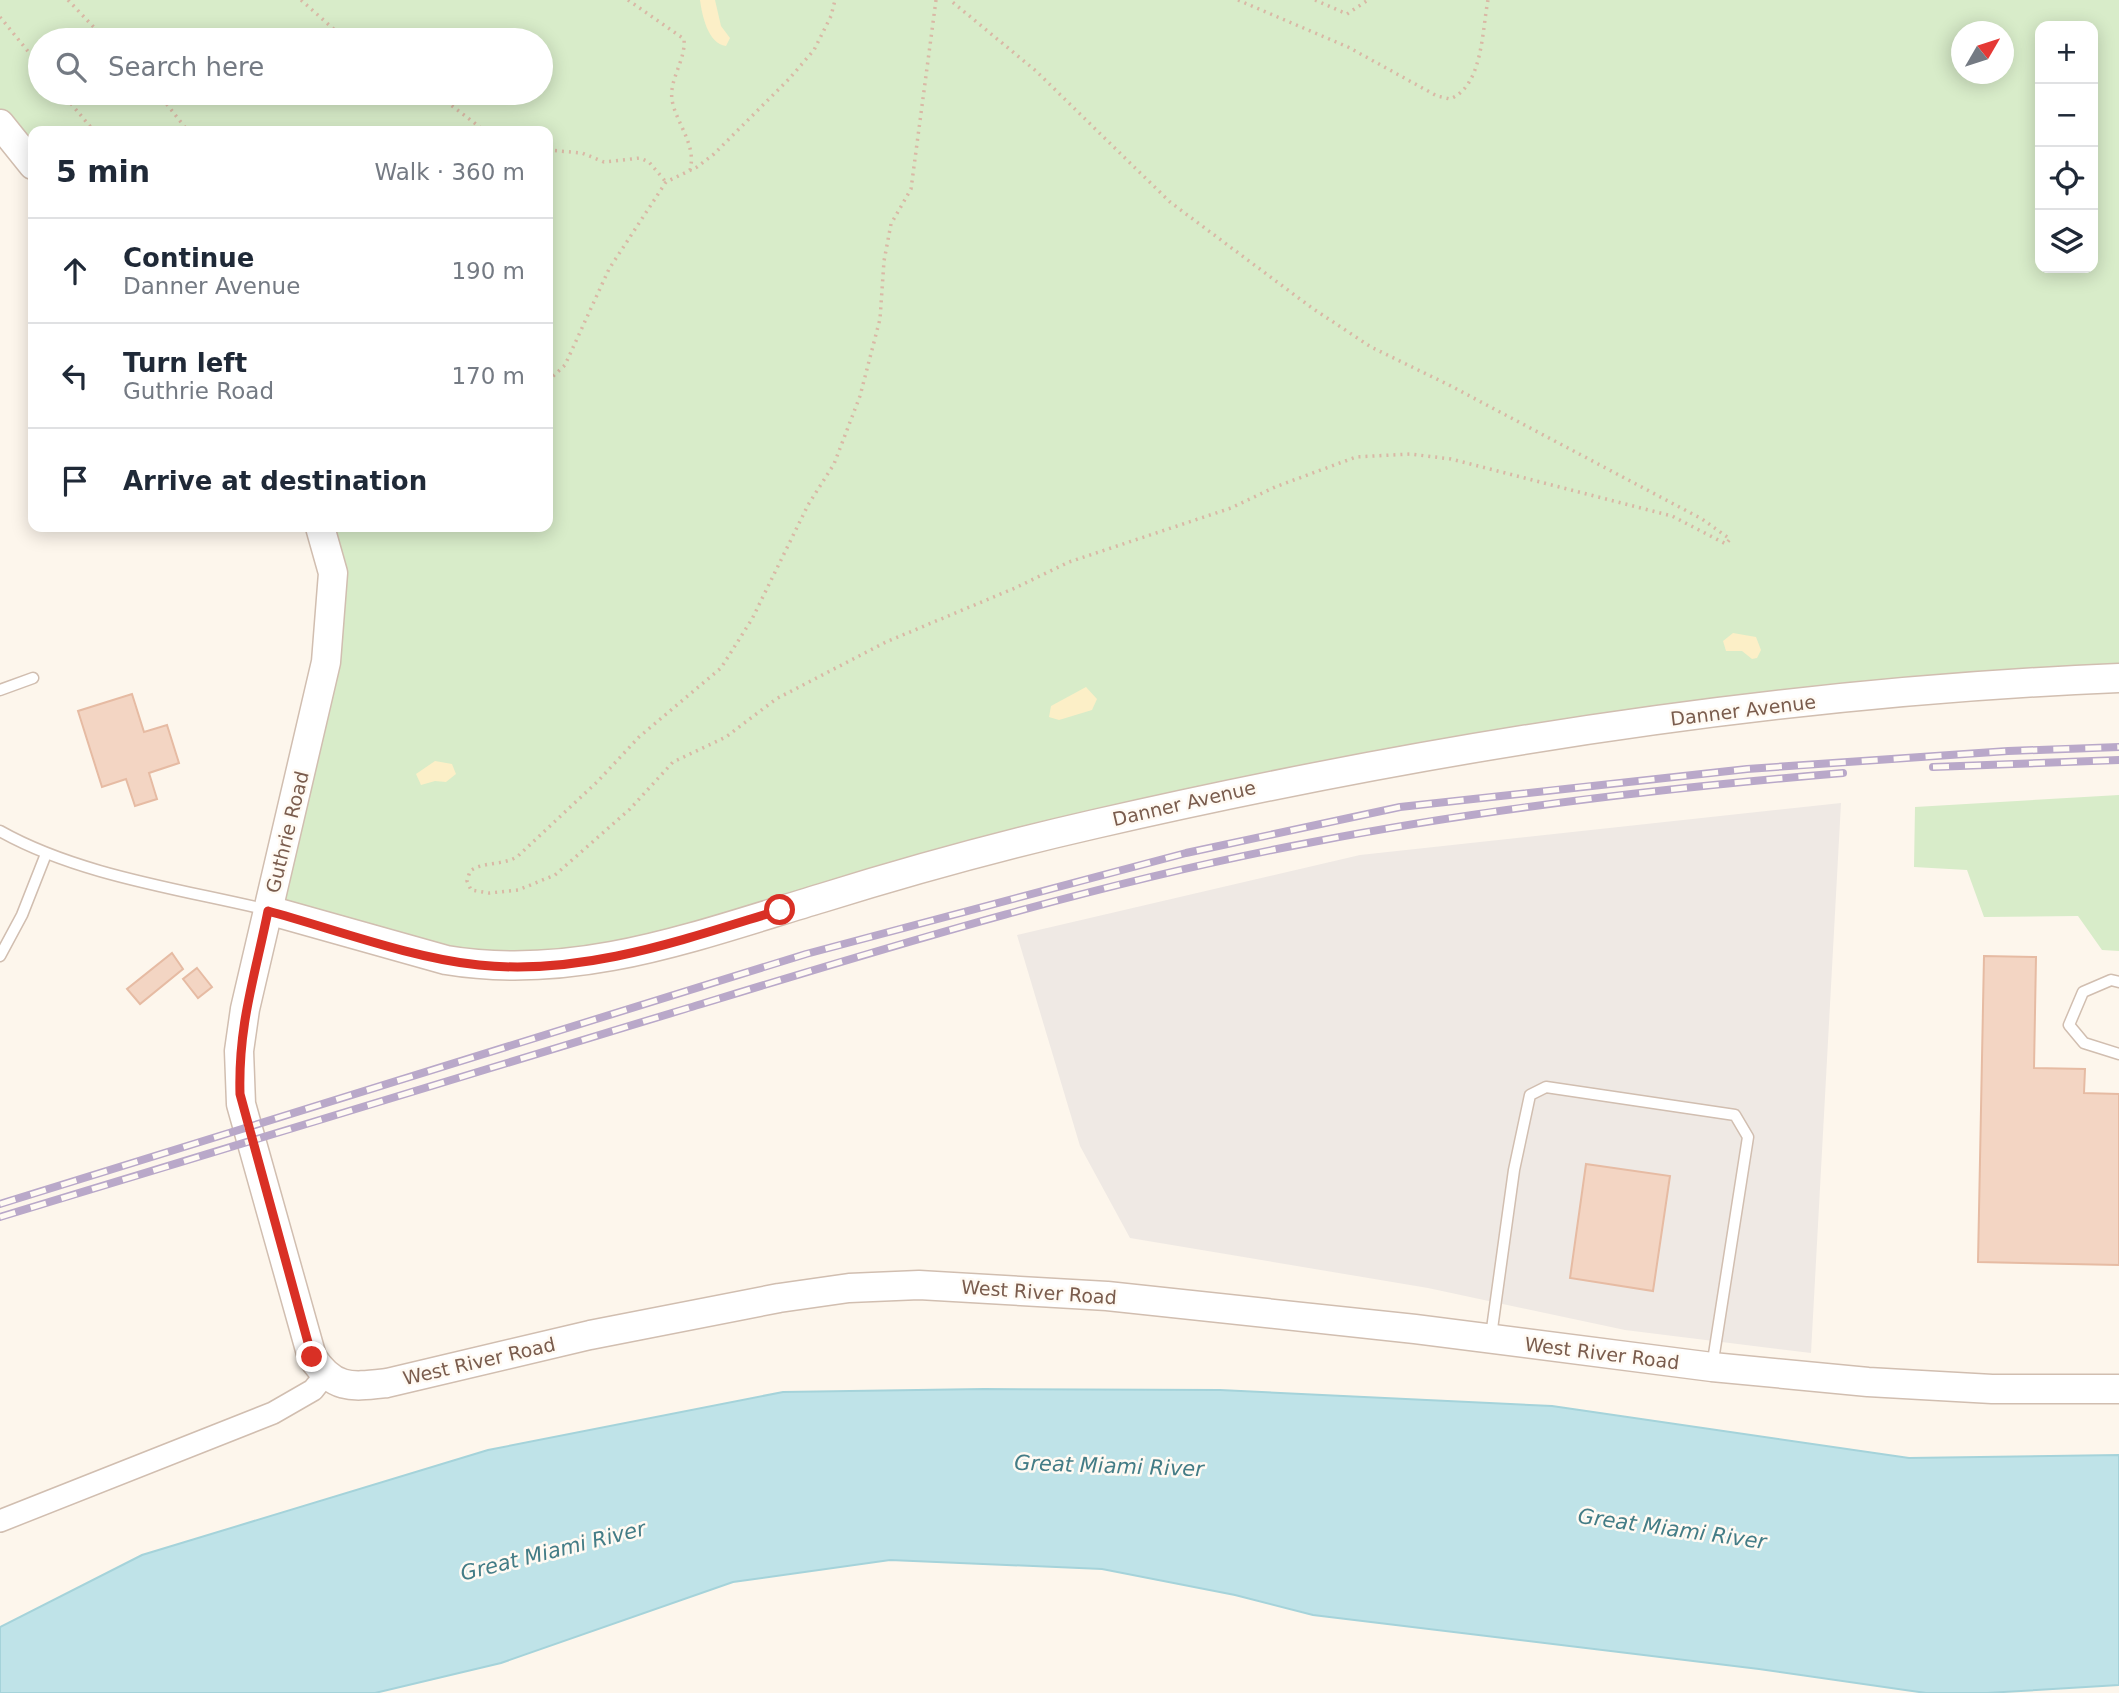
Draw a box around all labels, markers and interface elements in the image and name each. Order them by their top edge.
north arrow [1951,21,2014,84]
map controls [2035,21,2098,273]
button: + [2035,21,2098,84]
search box [28,28,553,105]
icon: search [52,48,90,86]
text: Search here [108,52,264,82]
button: − [2035,84,2098,147]
button: locate [2035,147,2098,210]
text: 5 min [56,154,150,189]
text: Walk · 360 m [374,159,525,185]
button: layers [2035,210,2098,273]
text: Continue [123,243,254,273]
icon: ahead [56,252,94,290]
text: 190 m [451,258,525,284]
text: Danner Avenue [123,273,300,299]
text: Turn left [123,348,247,378]
icon: left [56,357,94,395]
text: 170 m [451,363,525,389]
text: Guthrie Road [123,378,274,404]
icon: arrive [56,462,94,500]
text: Arrive at destination [123,466,427,496]
street label: Danner Avenue [1669,690,1817,730]
street label: Guthrie Road [261,769,313,895]
street label: Danner Avenue [1110,776,1258,830]
route start [764,894,795,925]
street label: West River Road [961,1276,1117,1308]
street label: West River Road [401,1333,557,1389]
street label: West River Road [1523,1333,1681,1373]
route end [296,1341,327,1372]
water label: Great Miami River [1014,1451,1206,1481]
water label: Great Miami River [1576,1504,1769,1554]
water label: Great Miami River [458,1516,649,1586]

